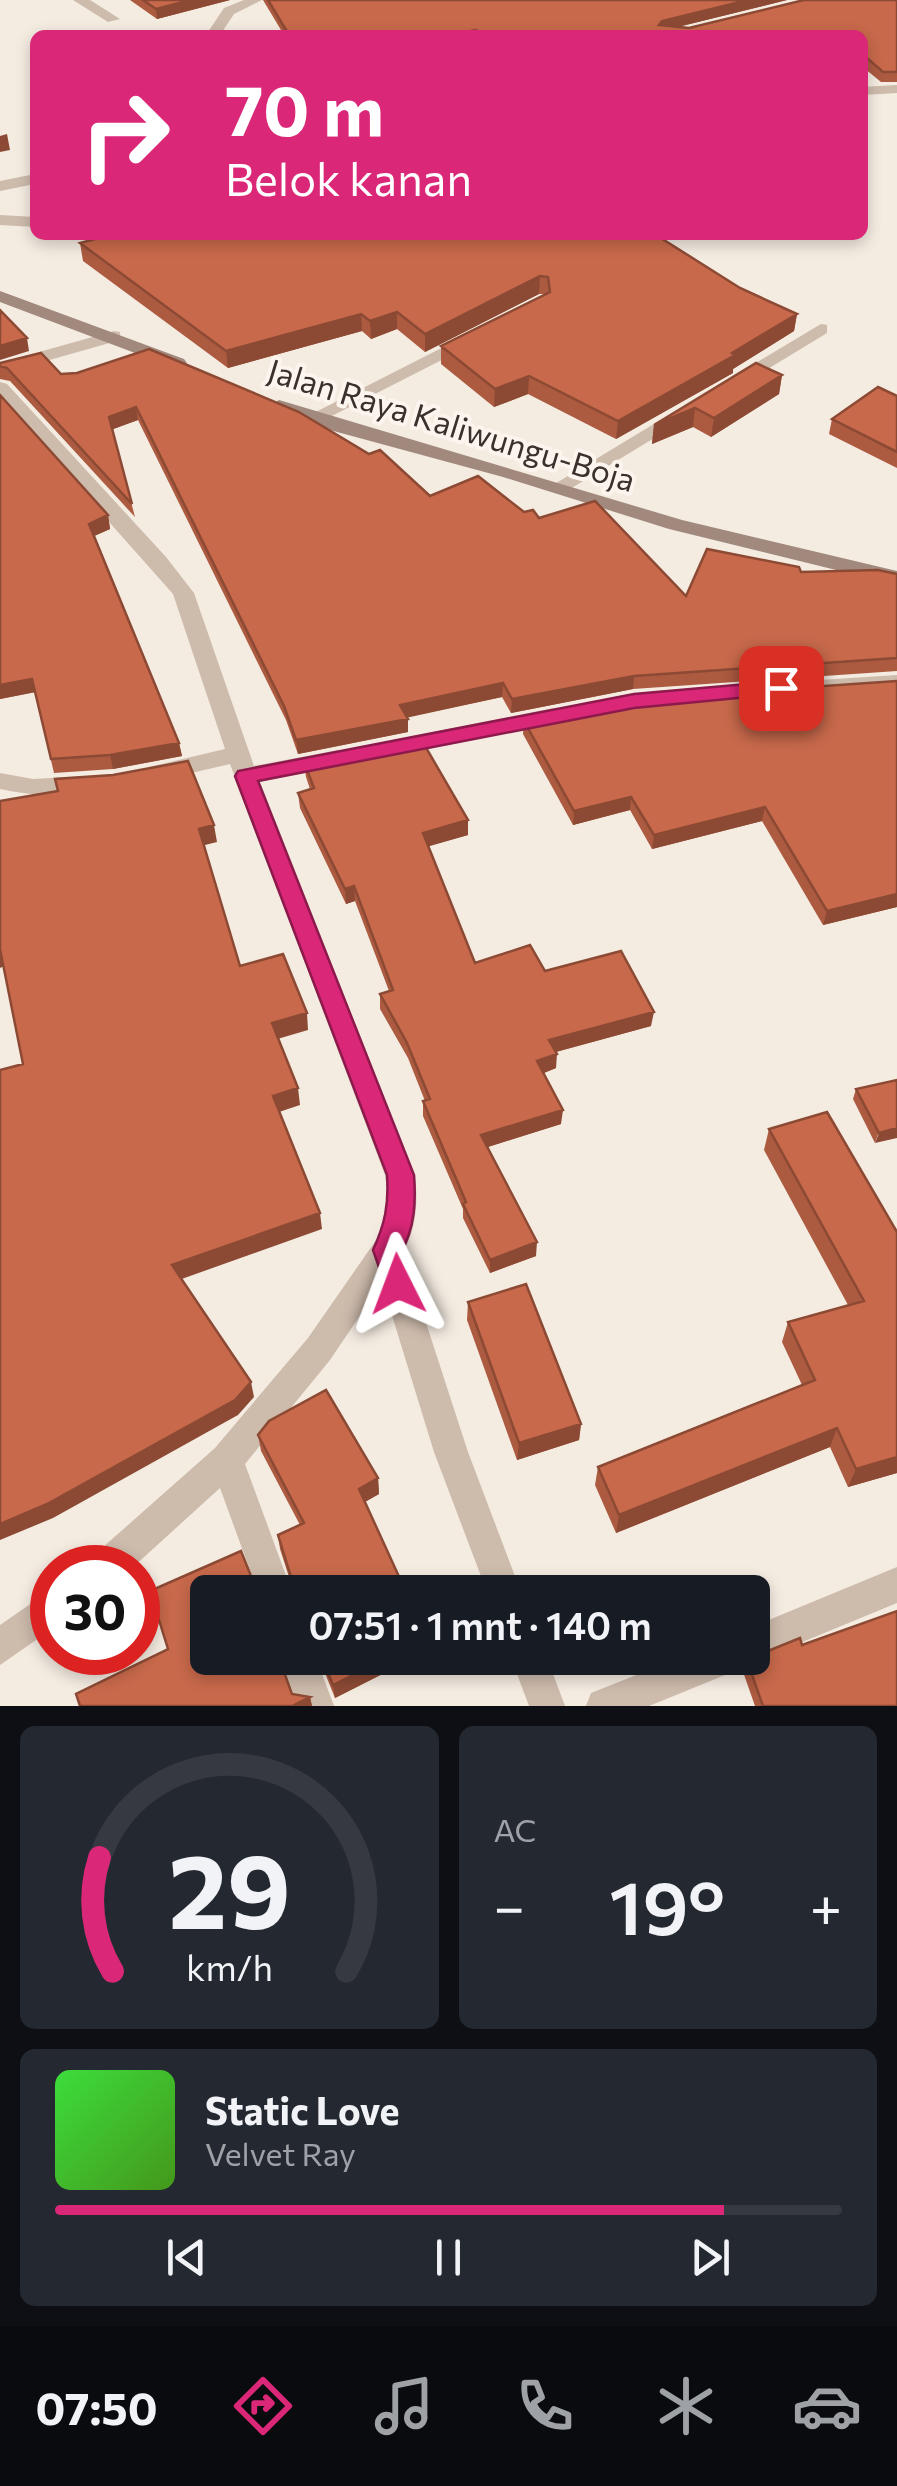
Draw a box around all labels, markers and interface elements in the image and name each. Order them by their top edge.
text: 70 m [225,65,384,150]
icon: right [60,70,190,200]
text: Belok kanan [225,150,472,205]
street label: Jalan Raya Kaliwungu-Boja [263,349,641,499]
pin [739,646,824,731]
icon: arrive [754,661,809,716]
position arrow [346,1232,450,1336]
speed limit sign: 30 [30,1545,160,1675]
text: 07:51 · 1 mnt · 140 m [308,1601,652,1648]
text: AC [494,1809,537,1849]
text: 29 [168,1823,291,1950]
text: 19° [609,1859,725,1950]
text: − [494,1871,525,1938]
text: + [810,1871,842,1938]
text: km/h [186,1945,273,1988]
text: Static Love [205,2086,400,2133]
text: Velvet Ray [205,2133,356,2173]
icon: previous [159,2230,214,2285]
icon: pause [421,2230,476,2285]
icon: next [683,2230,738,2285]
icon: directions [228,2371,298,2441]
icon: music [369,2371,439,2441]
icon: phone [510,2371,580,2441]
icon: climate [651,2371,721,2441]
icon: car [792,2371,862,2441]
text: 07:50 [35,2379,158,2434]

